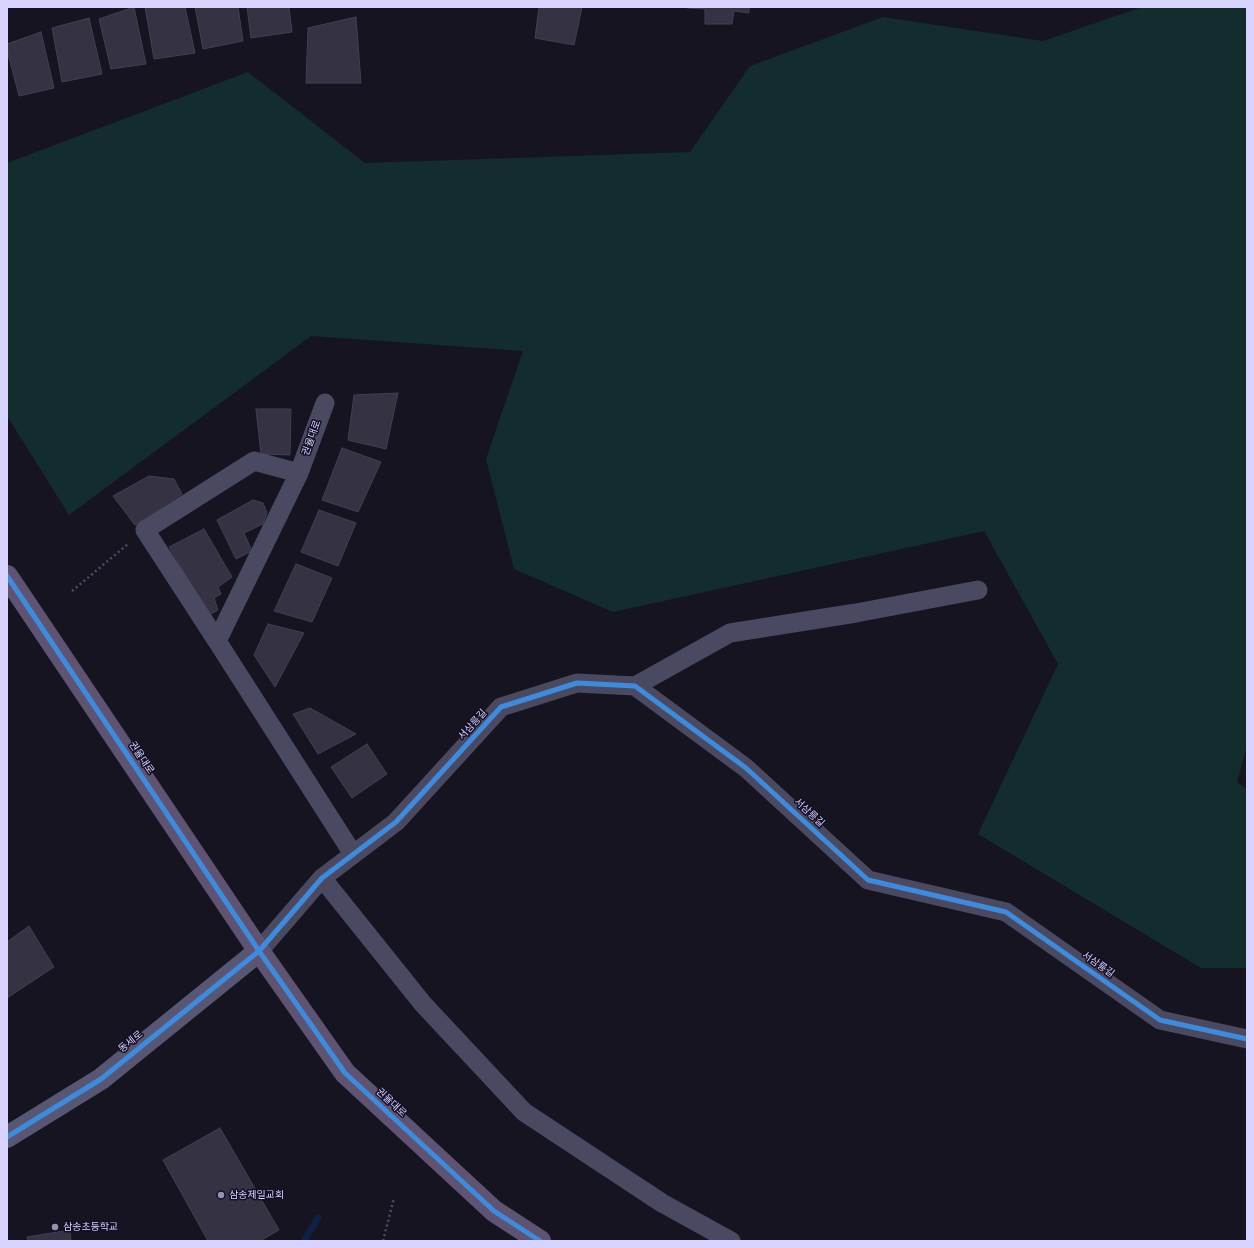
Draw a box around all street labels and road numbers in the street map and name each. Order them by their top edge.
street label: 권율대로 [300,419,324,457]
street label: 서삼릉길 [456,707,490,743]
street label: 권율대로 [126,739,156,777]
street label: 서삼릉길 [791,796,827,830]
street label: 서삼릉길 [1079,950,1117,980]
street label: 동세로 [116,1029,146,1055]
street label: 권율대로 [373,1086,409,1120]

